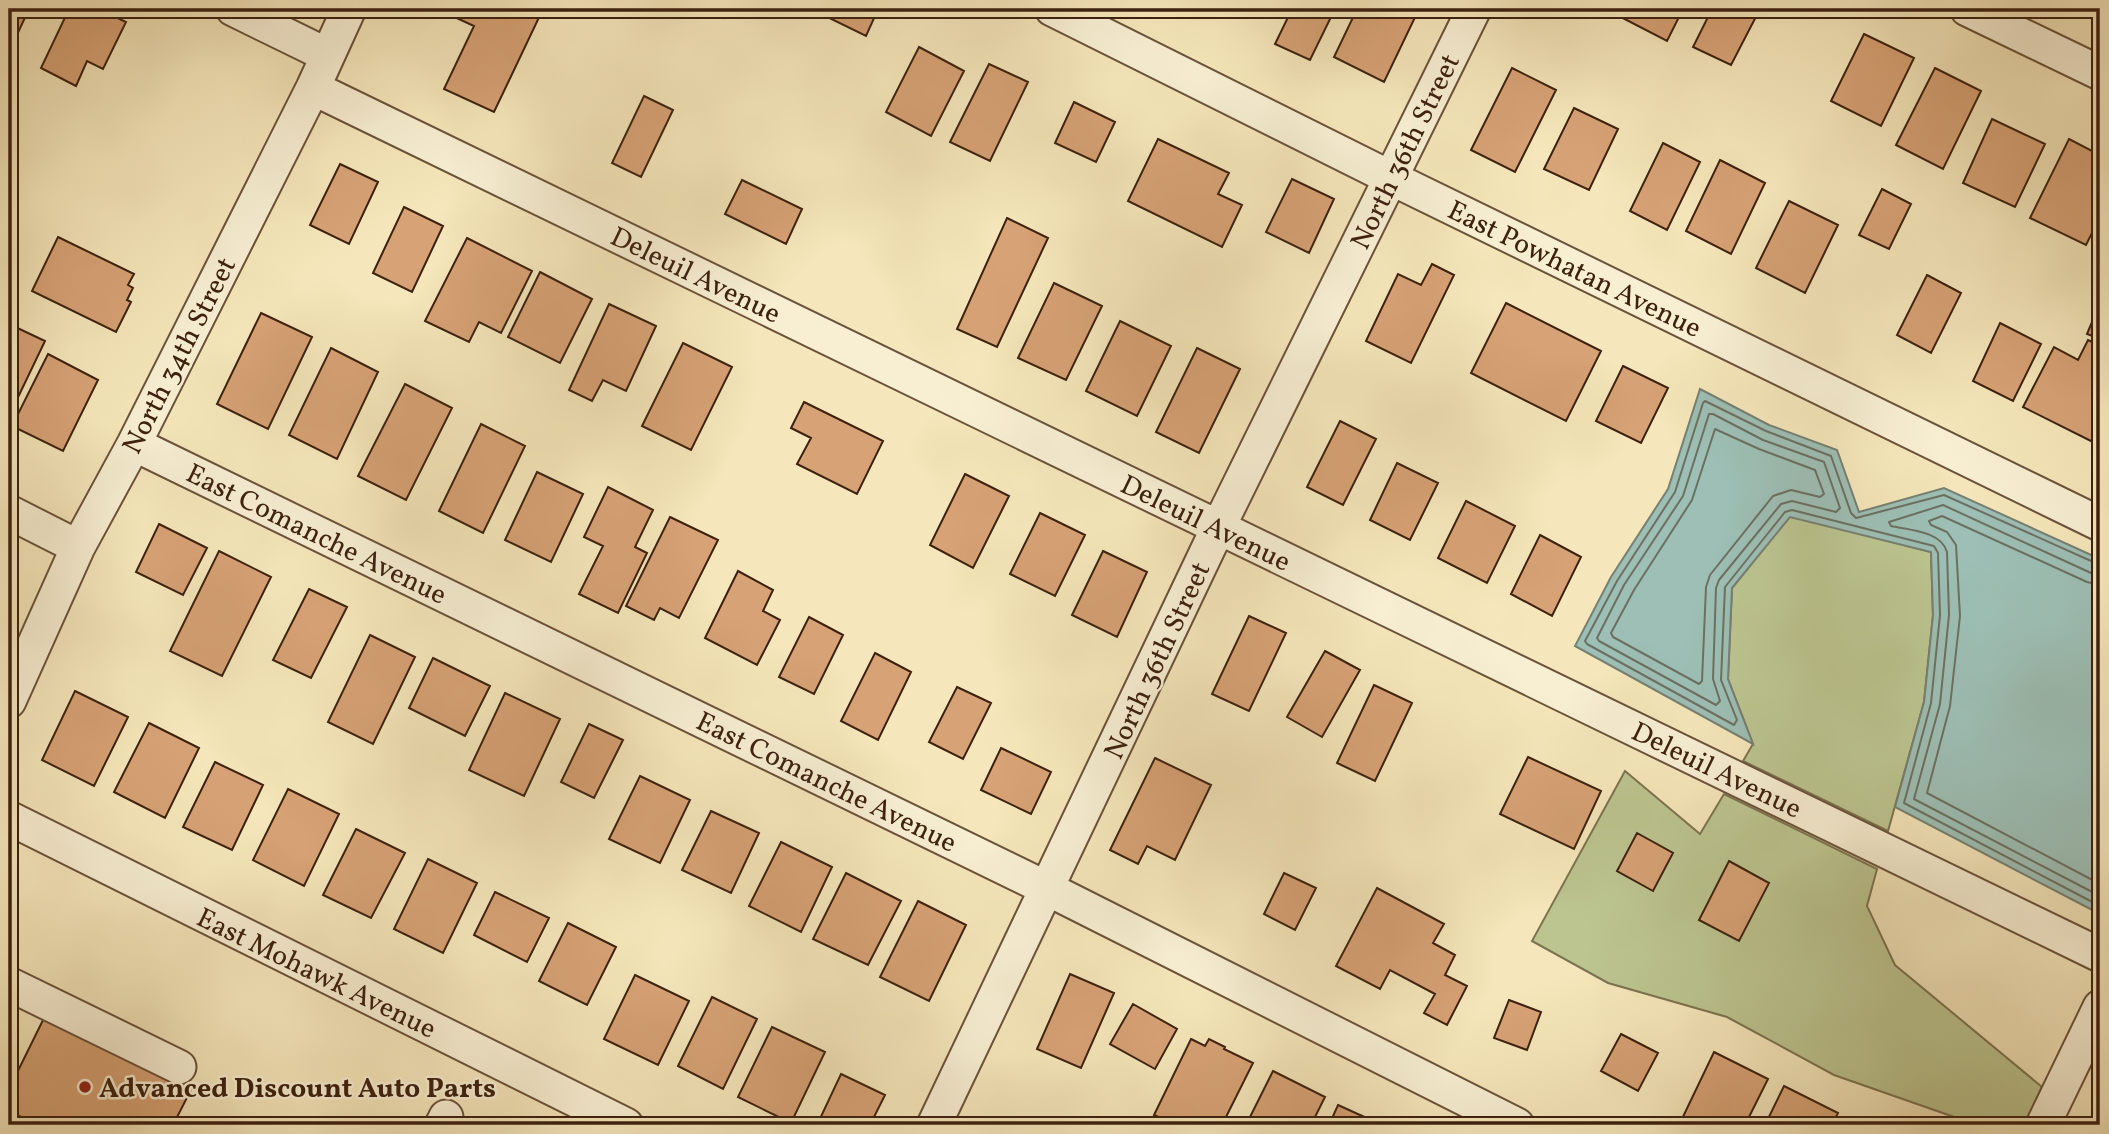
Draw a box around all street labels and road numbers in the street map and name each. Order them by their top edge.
street label: North 36th Street [1342,48,1471,257]
street label: East Powhatan Avenue [1440,192,1707,349]
street label: Deleuil Avenue [603,218,787,334]
street label: North 34th Street [114,251,247,461]
street label: East Comanche Avenue [179,455,453,615]
street label: Deleuil Avenue [1113,466,1297,582]
street label: North 36th Street [1095,556,1221,766]
street label: East Comanche Avenue [689,703,963,863]
street label: Deleuil Avenue [1624,713,1808,829]
street label: East Mohawk Avenue [190,899,442,1049]

